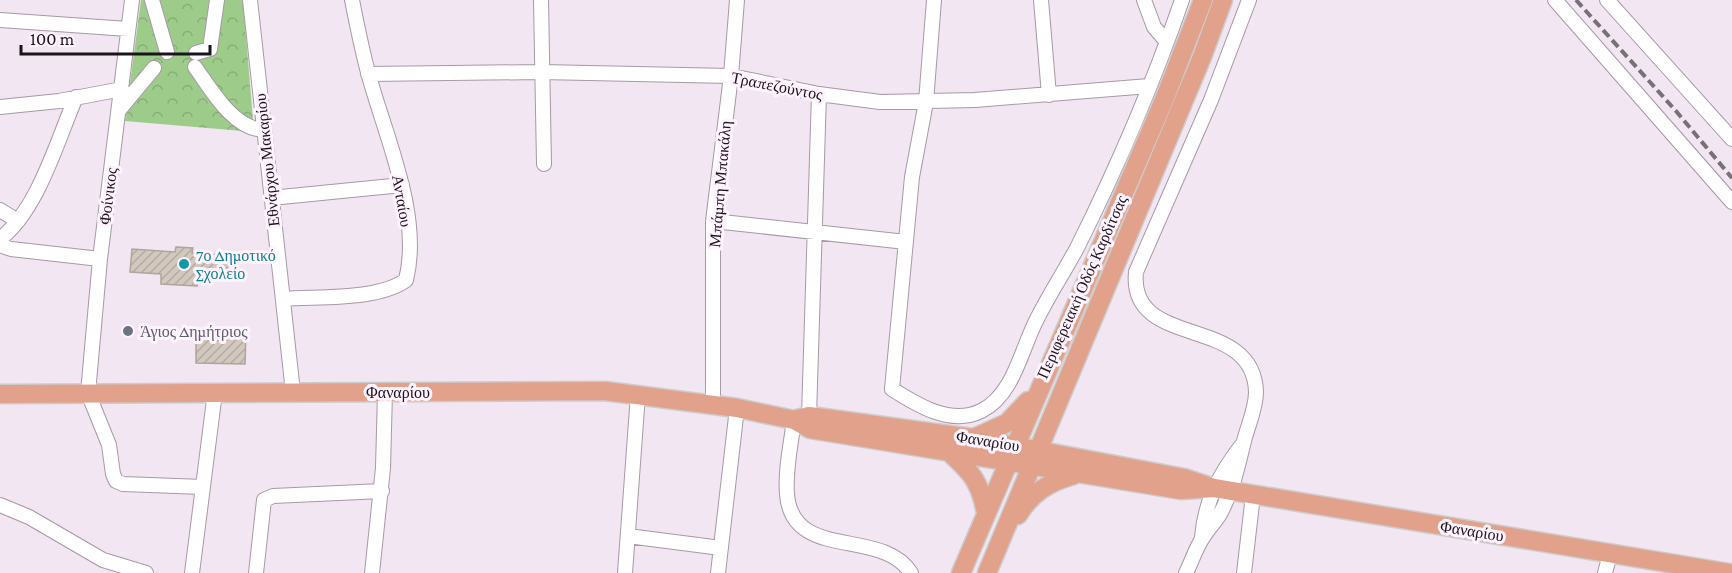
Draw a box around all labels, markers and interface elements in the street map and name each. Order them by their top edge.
scale bar [21,18,210,56]
text: 100 m [30,29,75,49]
street label: Τραπεζούντος [730,69,825,104]
street label: Εθνάρχου Μακαρίου [252,92,283,227]
street label: Μπάμπη Μπακάλη [706,120,735,248]
street label: Φοίνικος [96,166,120,226]
street label: Ανταίου [389,174,415,228]
street label: Περιφερειακή Οδός Καρδίτσας [1034,192,1131,382]
place label: 7ο Δημοτικό Σχολείο [196,247,276,283]
marker: 7ο Δημοτικό Σχολείο [177,257,191,271]
place label: Άγιος Δημήτριος [140,323,248,341]
marker: Άγιος Δημήτριος [121,324,135,338]
street label: Φαναρίου [366,384,430,402]
street label: Φαναρίου [955,428,1021,455]
street label: Φαναρίου [1439,518,1505,545]

